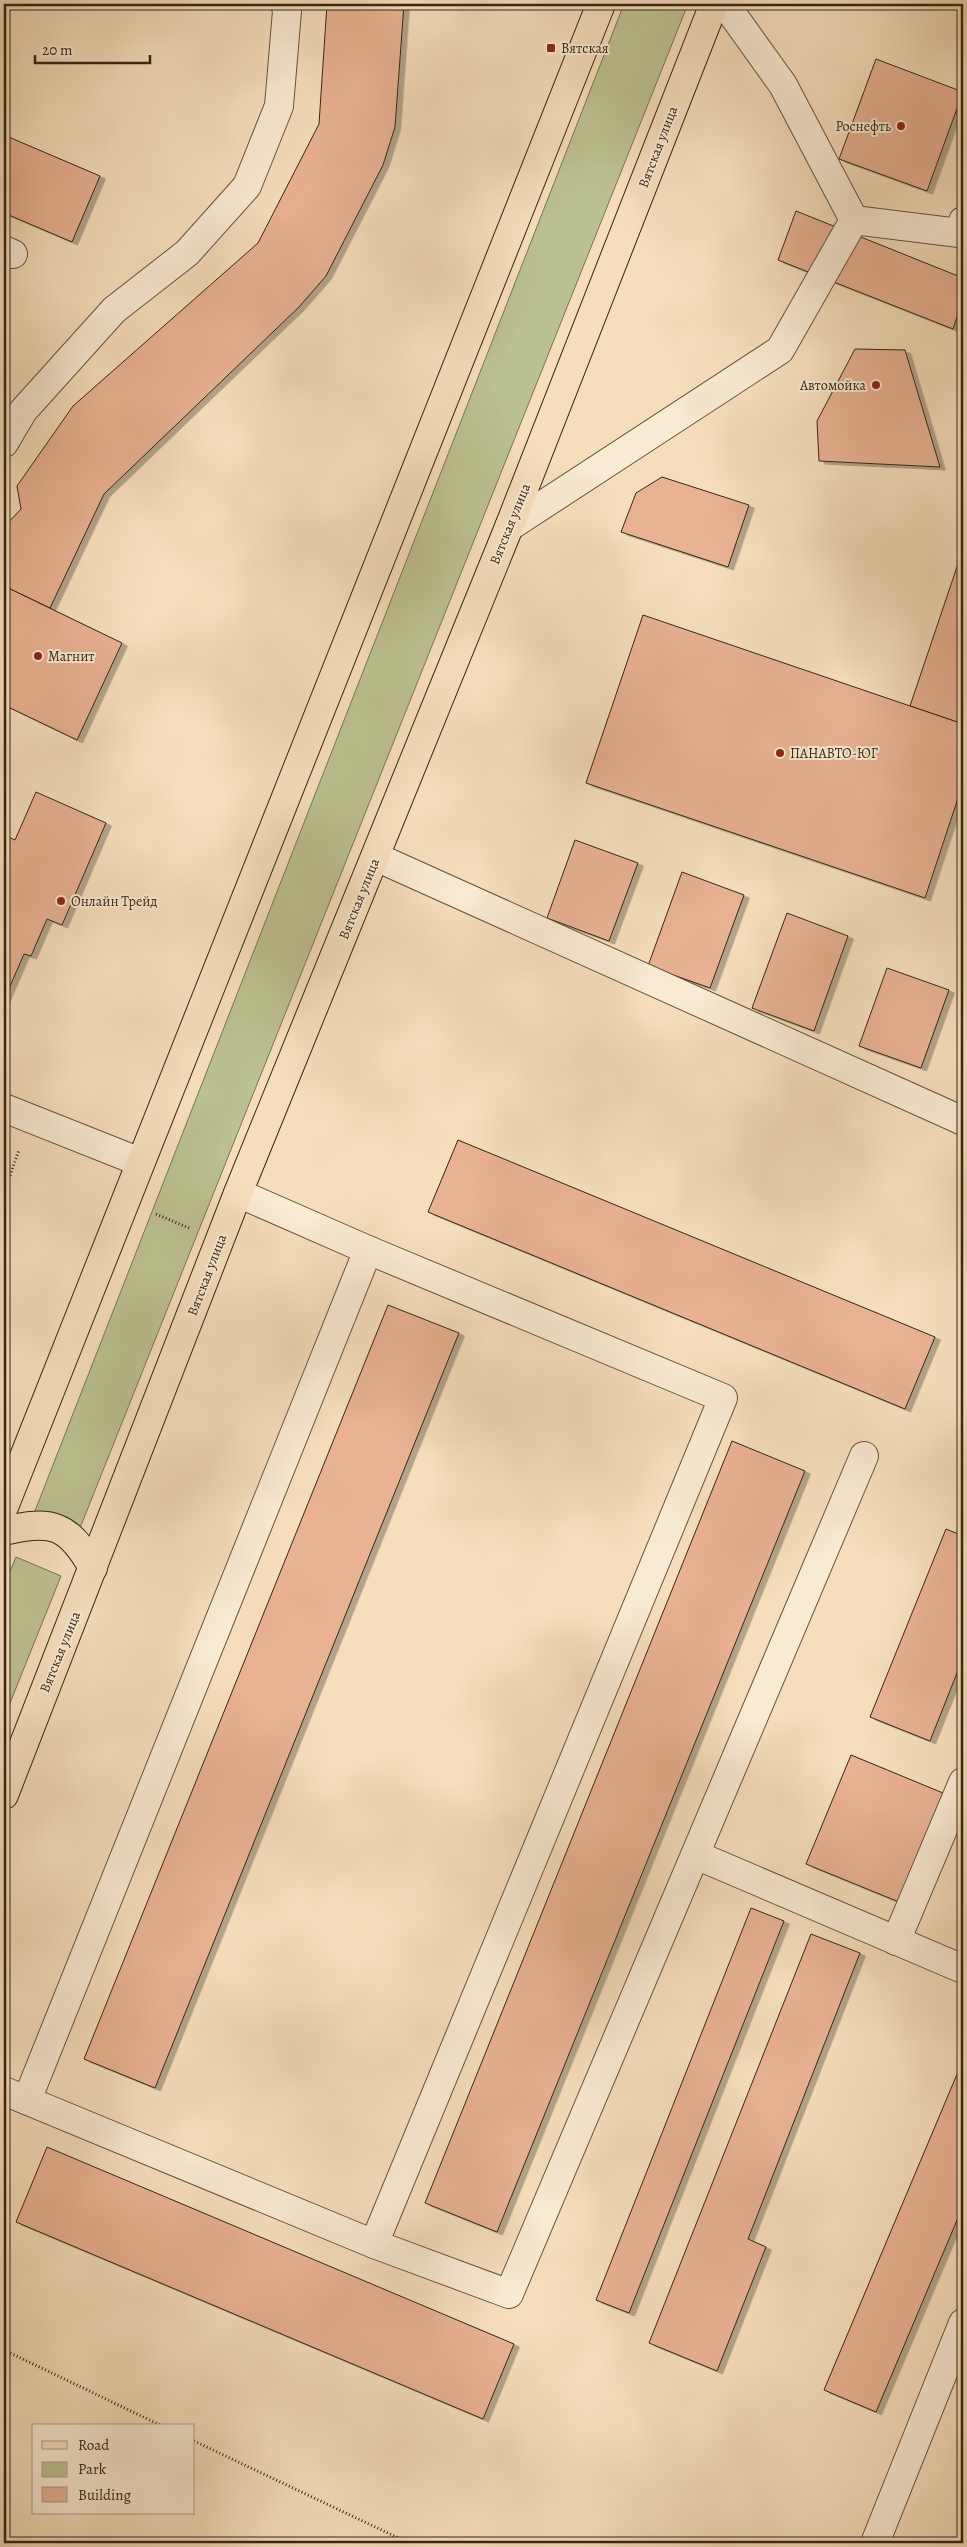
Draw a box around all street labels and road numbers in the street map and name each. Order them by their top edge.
street label: Вятская улица [634,103,682,191]
street label: Вятская улица [485,480,535,567]
street label: Вятская улица [334,855,384,942]
street label: Вятская улица [183,1231,231,1319]
street label: Вятская улица [35,1608,85,1695]

